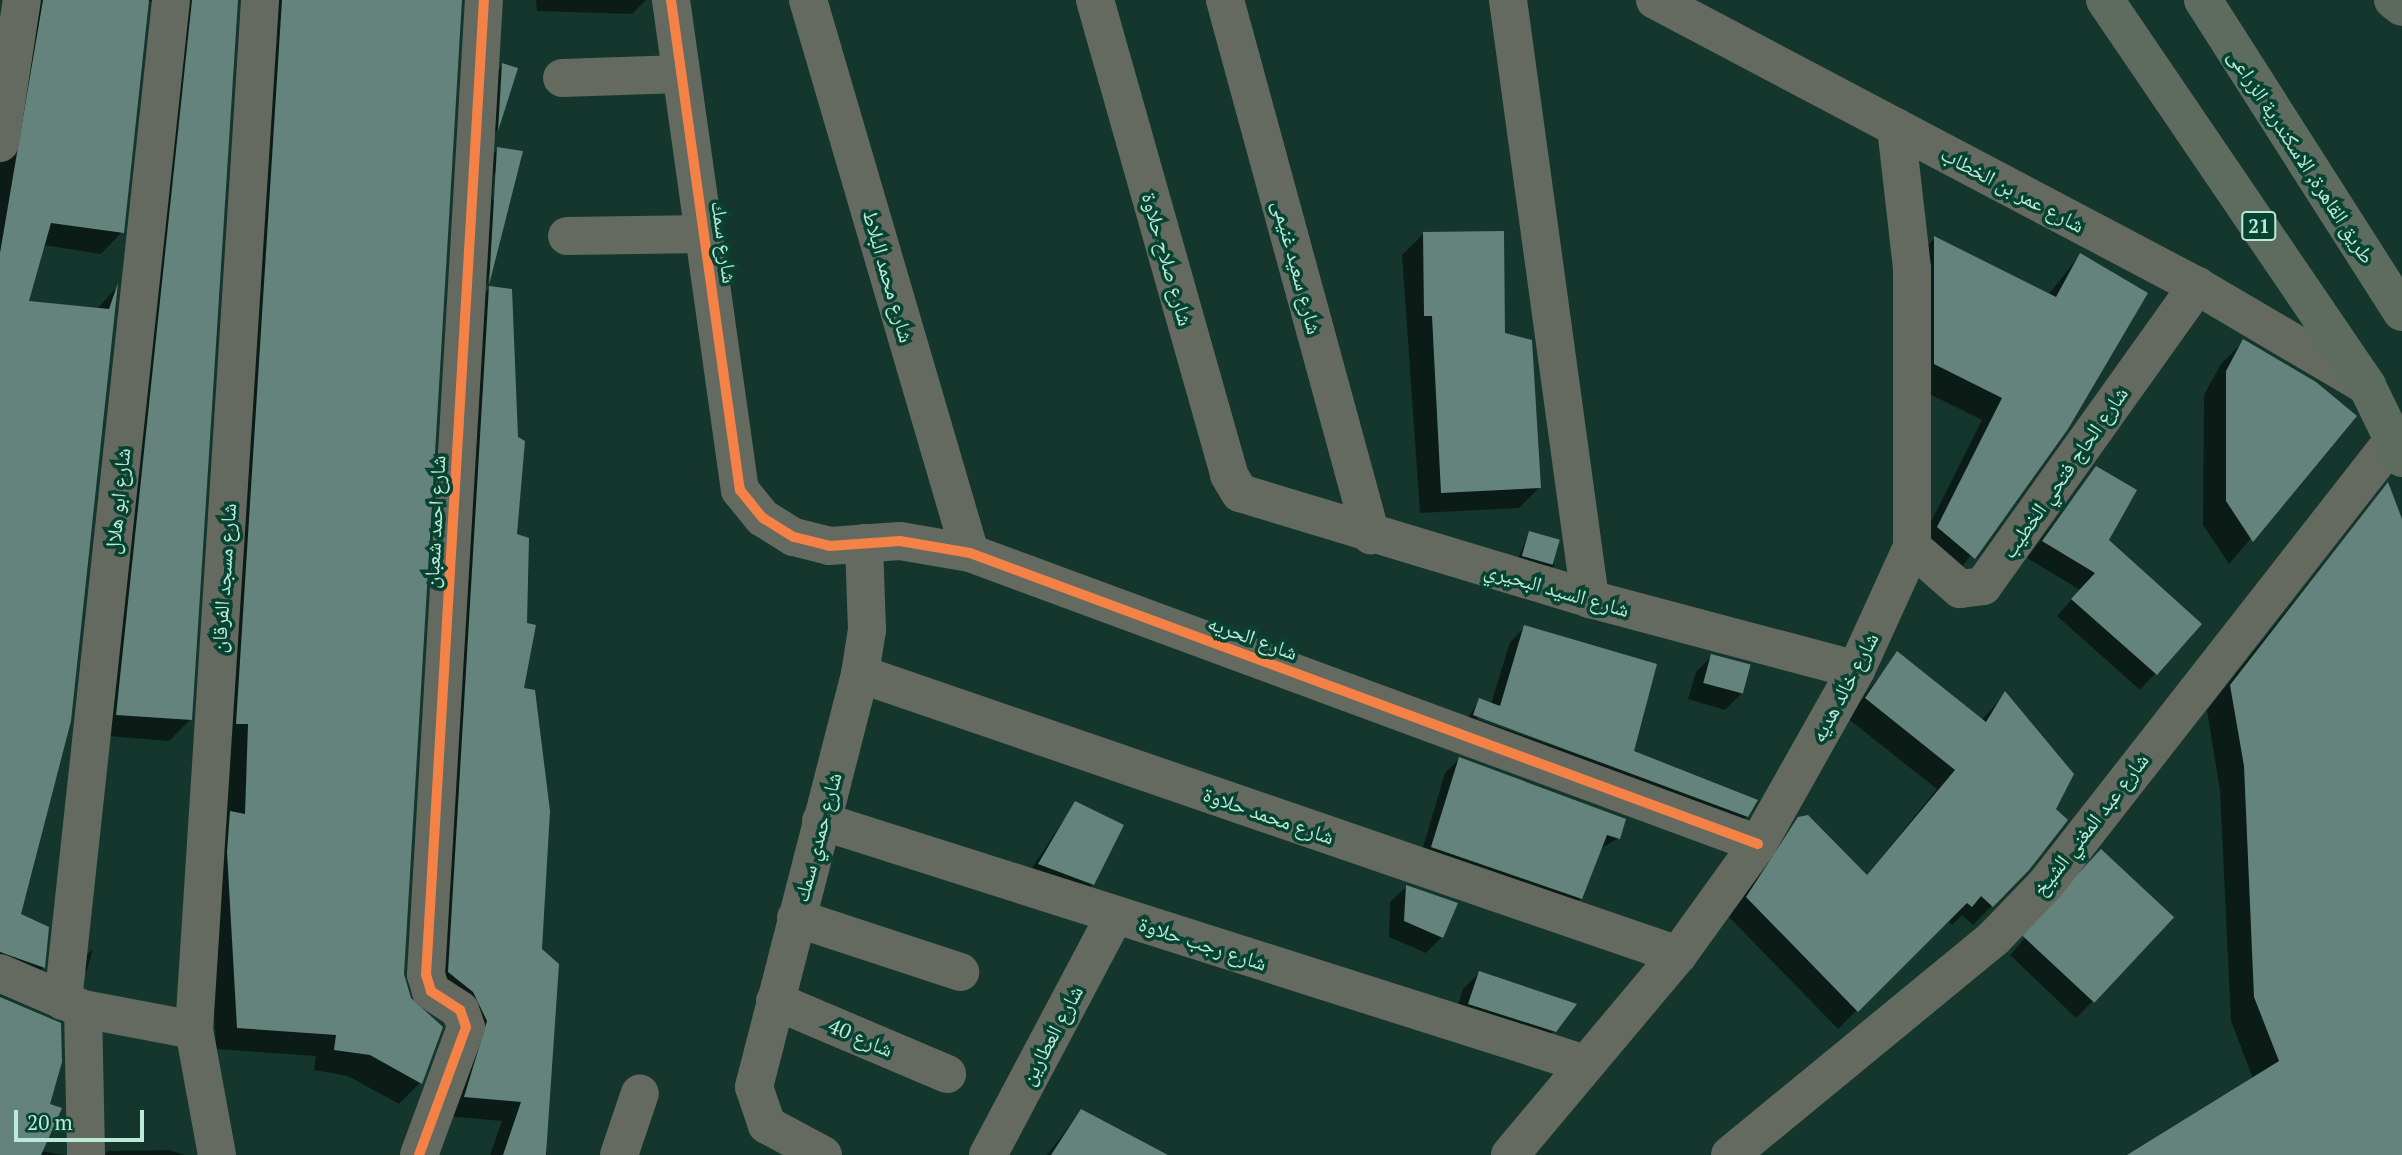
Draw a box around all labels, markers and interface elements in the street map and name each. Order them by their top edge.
street label: طريق القاهرة, الاسكندرية الزراعى [2223,44,2381,268]
street label: شارع عمر بن الخطاب [1937,140,2089,238]
street label: شارع صلاح حلاوة [1137,190,1199,328]
street label: شارع سعيد غنيمى [1268,197,1328,337]
street label: شارع سمك [707,199,743,285]
street label: شارع محمد البلاط [858,207,920,345]
road number: 21 [2240,210,2278,242]
street label: شارع الحاج فتحي الخطيب [1995,381,2133,563]
street label: شارع ابو هلال [99,447,135,555]
street label: شارع احمد شعبان [418,455,450,589]
street label: شارع مسجد الفرقان [205,502,241,654]
street label: شارع السيد البحيري [1482,556,1632,622]
street label: شارع الحريه [1205,609,1301,665]
street label: شارع خالد هديه [1805,628,1883,746]
street label: شارع عبد المغني الشيخ [2026,748,2154,900]
street label: شارع حمدي سمك [788,769,846,905]
street label: شارع محمد حلاوة [1200,781,1338,849]
street label: شارع رجب حلاوة [1136,910,1270,976]
street label: شارع العطارين [1014,981,1088,1089]
street label: شارع 40 [825,1012,897,1062]
scale bar [18,1096,147,1140]
text: 20 m [27,1108,73,1136]

